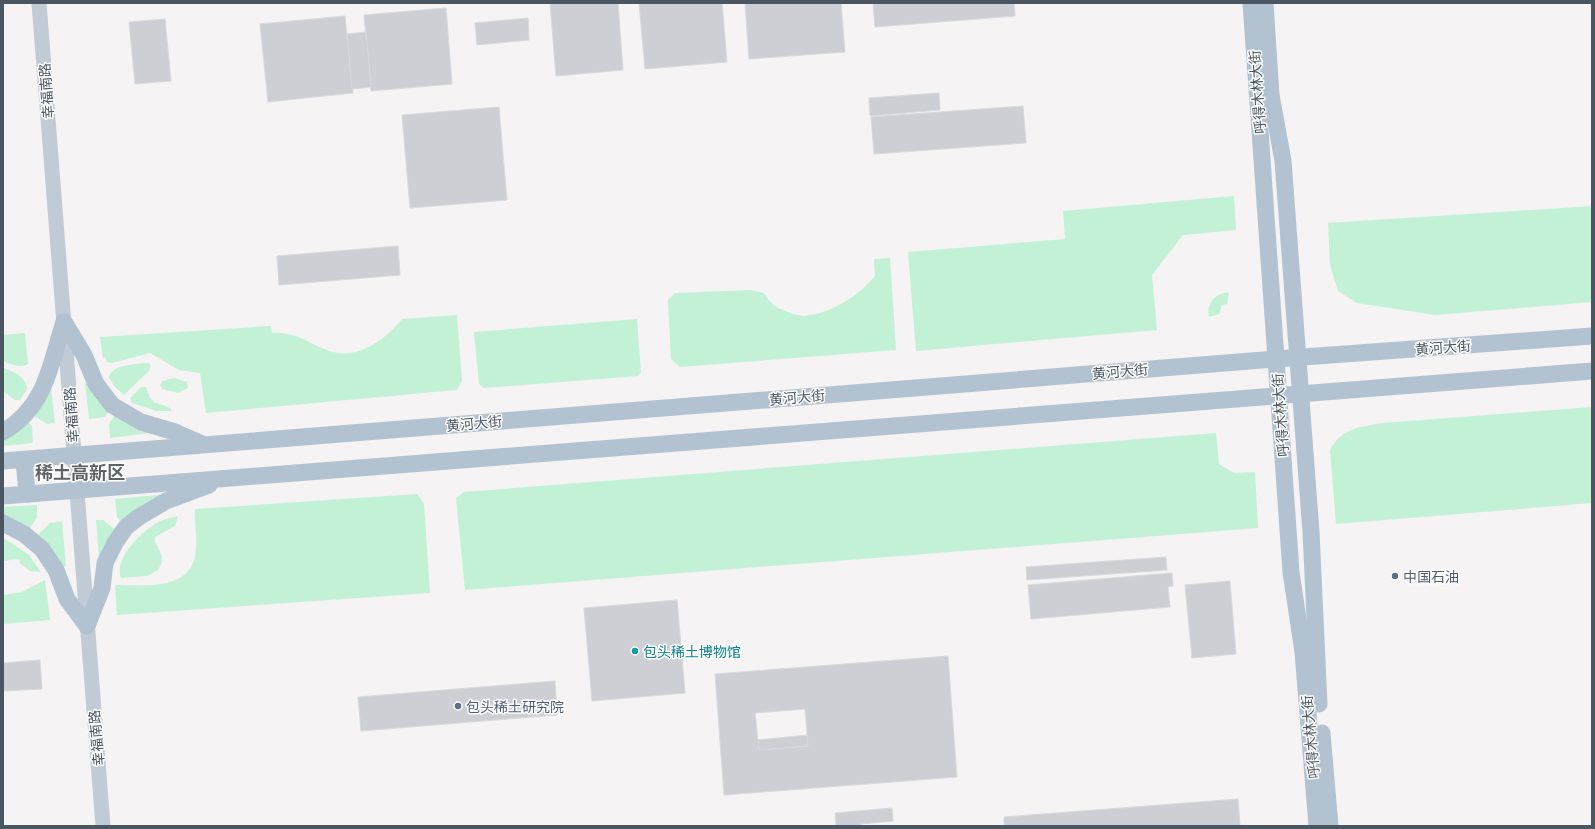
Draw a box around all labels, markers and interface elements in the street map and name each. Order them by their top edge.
street label: 呼得木林大街 [1245,49,1269,135]
street label: 幸福南路 [35,62,57,120]
street label: 黄河大街 [1414,336,1472,358]
street label: 黄河大街 [1091,359,1149,383]
street label: 呼得木林大街 [1268,372,1292,458]
street label: 黄河大街 [768,385,826,409]
street label: 幸福南路 [60,386,82,444]
street label: 黄河大街 [445,411,503,435]
district label: 稀土高新区 [35,460,125,484]
place label: 中国石油 [1403,567,1459,586]
marker: 中国石油 [1390,571,1400,581]
place label: 包头稀土博物馆 [643,642,741,661]
marker: 包头稀土博物馆 [630,646,640,656]
street label: 呼得木林大街 [1297,694,1323,780]
place label: 包头稀土研究院 [466,697,564,716]
marker: 包头稀土研究院 [453,701,463,711]
street label: 幸福南路 [84,709,108,767]

